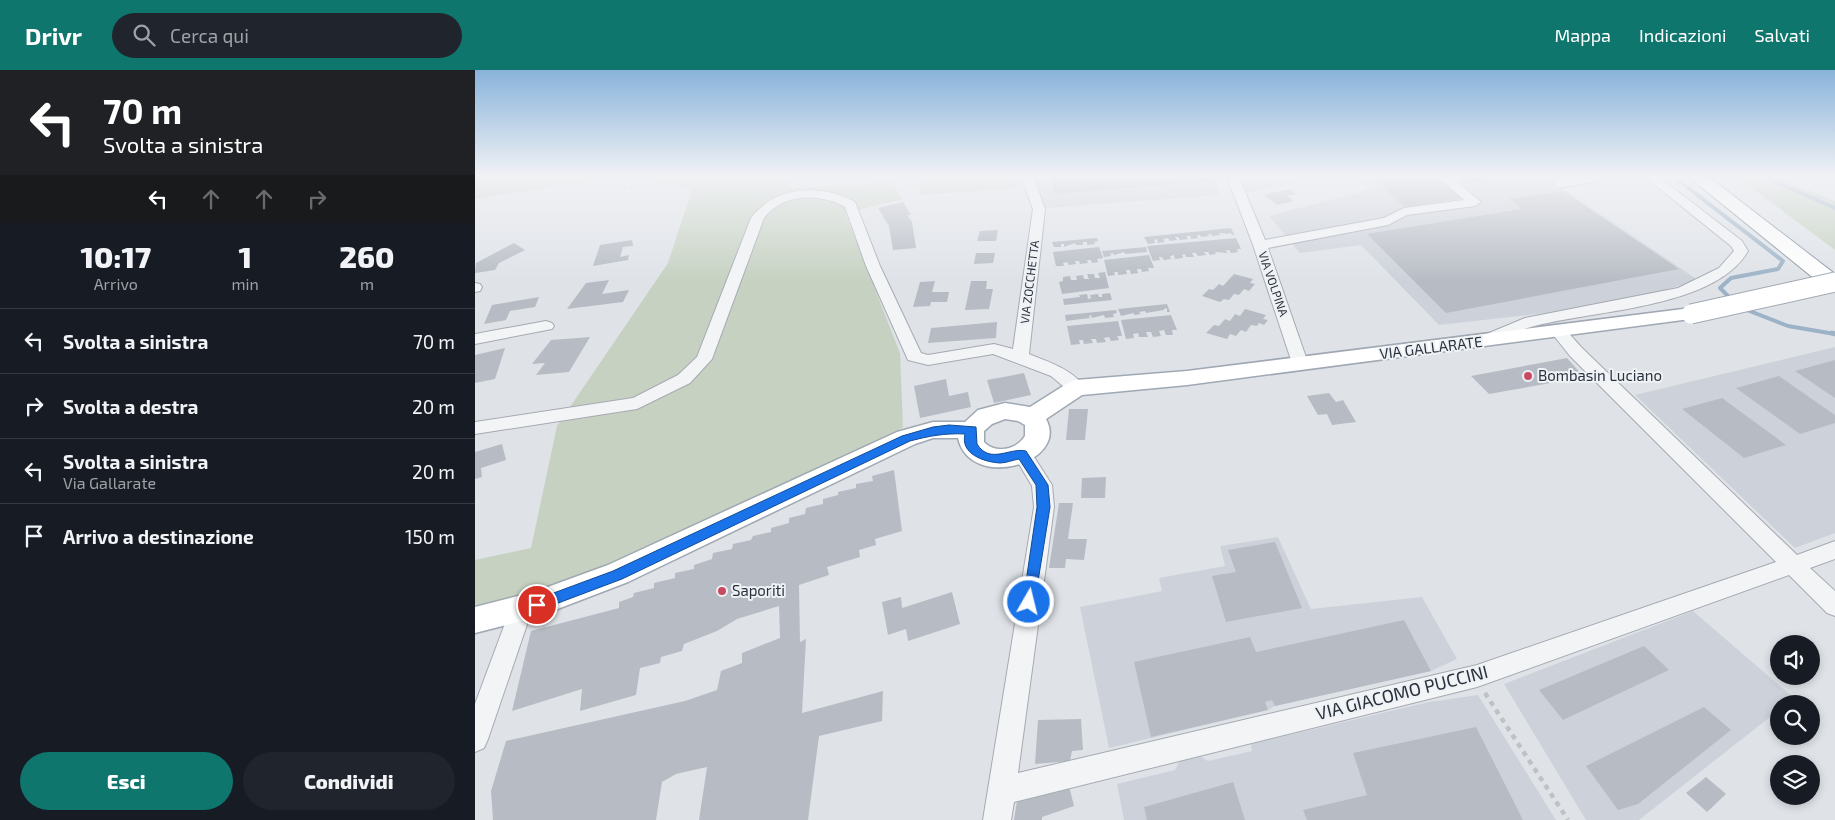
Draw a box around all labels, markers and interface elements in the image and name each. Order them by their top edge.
search box [112,13,462,58]
text: Drivr [25,21,82,50]
icon: search [130,21,158,49]
text: Cerca qui [170,24,249,47]
text: Mappa [1555,24,1611,46]
text: Indicazioni [1639,24,1726,46]
text: Salvati [1754,24,1810,46]
text: 70 m [103,89,182,131]
icon: left [20,90,85,155]
text: Svolta a sinistra [103,131,263,157]
icon: left [144,185,172,213]
icon: ahead [197,185,225,213]
icon: ahead [250,185,278,213]
icon: right [303,185,331,213]
text: 10:17 [81,238,151,274]
text: 1 [238,238,252,274]
text: 260 [339,238,394,274]
street label: VIA ZOCCHETTA [1017,239,1041,324]
street label: VIA VOLPINA [1256,249,1292,318]
text: Arrivo [94,274,138,293]
text: min [232,274,259,293]
text: m [360,274,374,293]
icon: left [20,327,48,355]
text: Svolta a sinistra [63,330,208,353]
text: 70 m [413,330,455,353]
street label: VIA GALLARATE [1378,332,1483,362]
place label: Bombasin Luciano [1538,366,1662,384]
marker: Bombasin Luciano [1522,370,1534,382]
icon: right [20,392,48,420]
text: Svolta a destra [63,395,198,418]
text: 20 m [412,395,455,418]
text: Svolta a sinistra [63,450,208,473]
icon: left [20,457,48,485]
text: 20 m [412,460,455,483]
text: Via Gallarate [63,473,156,492]
icon: arrive [20,522,48,550]
text: Arrivo a destinazione [63,525,254,548]
text: 150 m [405,525,455,548]
position arrow [1002,575,1054,627]
place label: Saporiti [732,581,785,599]
pin [516,584,558,626]
marker: Saporiti [716,585,728,597]
icon: arrive [523,591,551,619]
map controls [1770,635,1820,805]
button: sound [1770,635,1820,685]
street label: VIA GIACOMO PUCCINI [1313,660,1490,724]
button: search [1770,695,1820,745]
button: Esci [20,752,233,810]
button: Condividi [243,752,455,810]
button: layers [1770,755,1820,805]

